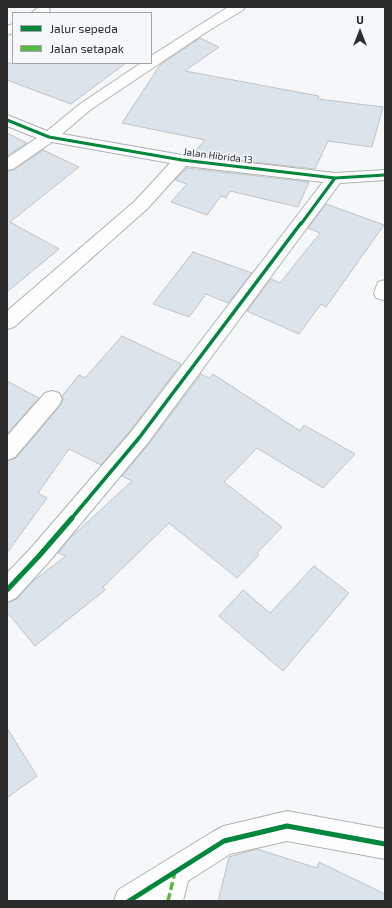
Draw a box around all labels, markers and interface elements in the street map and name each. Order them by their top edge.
legend [12,12,152,64]
north arrow [340,12,380,52]
text: U [356,13,364,26]
text: Jalur sepeda [50,21,118,35]
text: Jalan setapak [50,41,124,55]
street label: Jalan Hibrida 13 [183,146,253,166]

